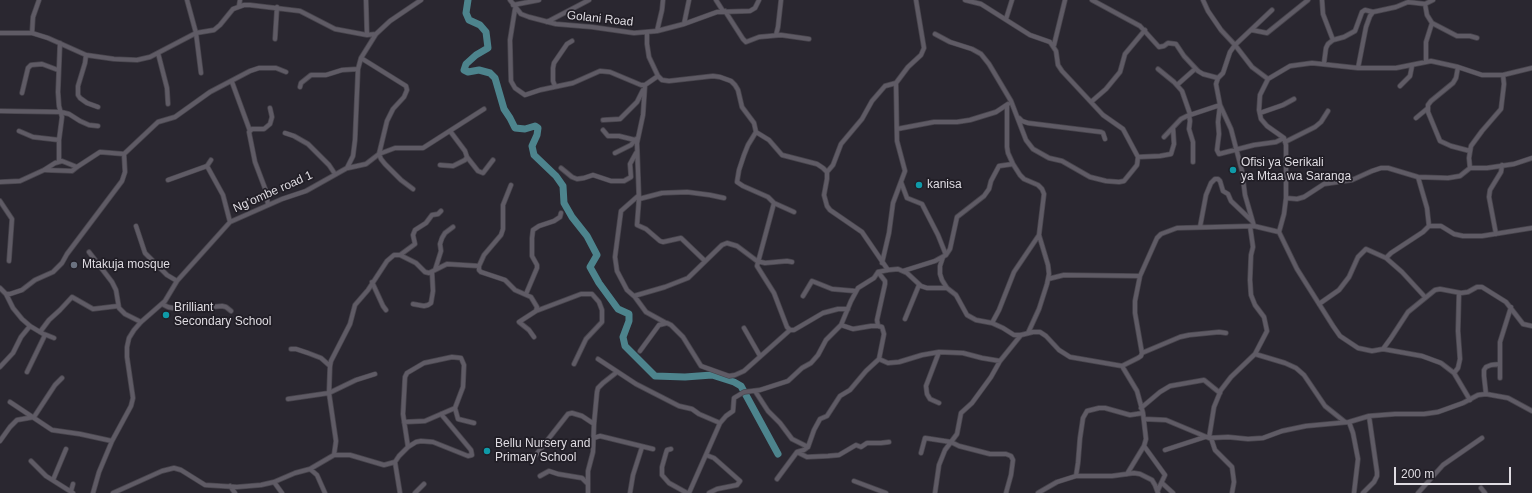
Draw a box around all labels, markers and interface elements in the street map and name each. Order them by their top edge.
street label: Golani Road [566,8,634,30]
place label: Ofisi ya Serikali ya Mtaa wa Saranga [1241,156,1351,184]
marker: Ofisi ya Serikali ya Mtaa wa Saranga [1228,165,1238,175]
street label: Ng’ombe road 1 [231,168,315,216]
place label: kanisa [927,178,962,192]
marker: kanisa [914,180,924,190]
place label: Mtakuja mosque [82,258,170,272]
marker: Mtakuja mosque [69,260,79,270]
place label: Brilliant Secondary School [174,301,271,329]
marker: Brilliant Secondary School [161,310,171,320]
place label: Bellu Nursery and Primary School [495,437,590,465]
marker: Bellu Nursery and Primary School [482,446,492,456]
scale bar [1396,459,1513,485]
text: 200 m [1401,467,1434,481]

